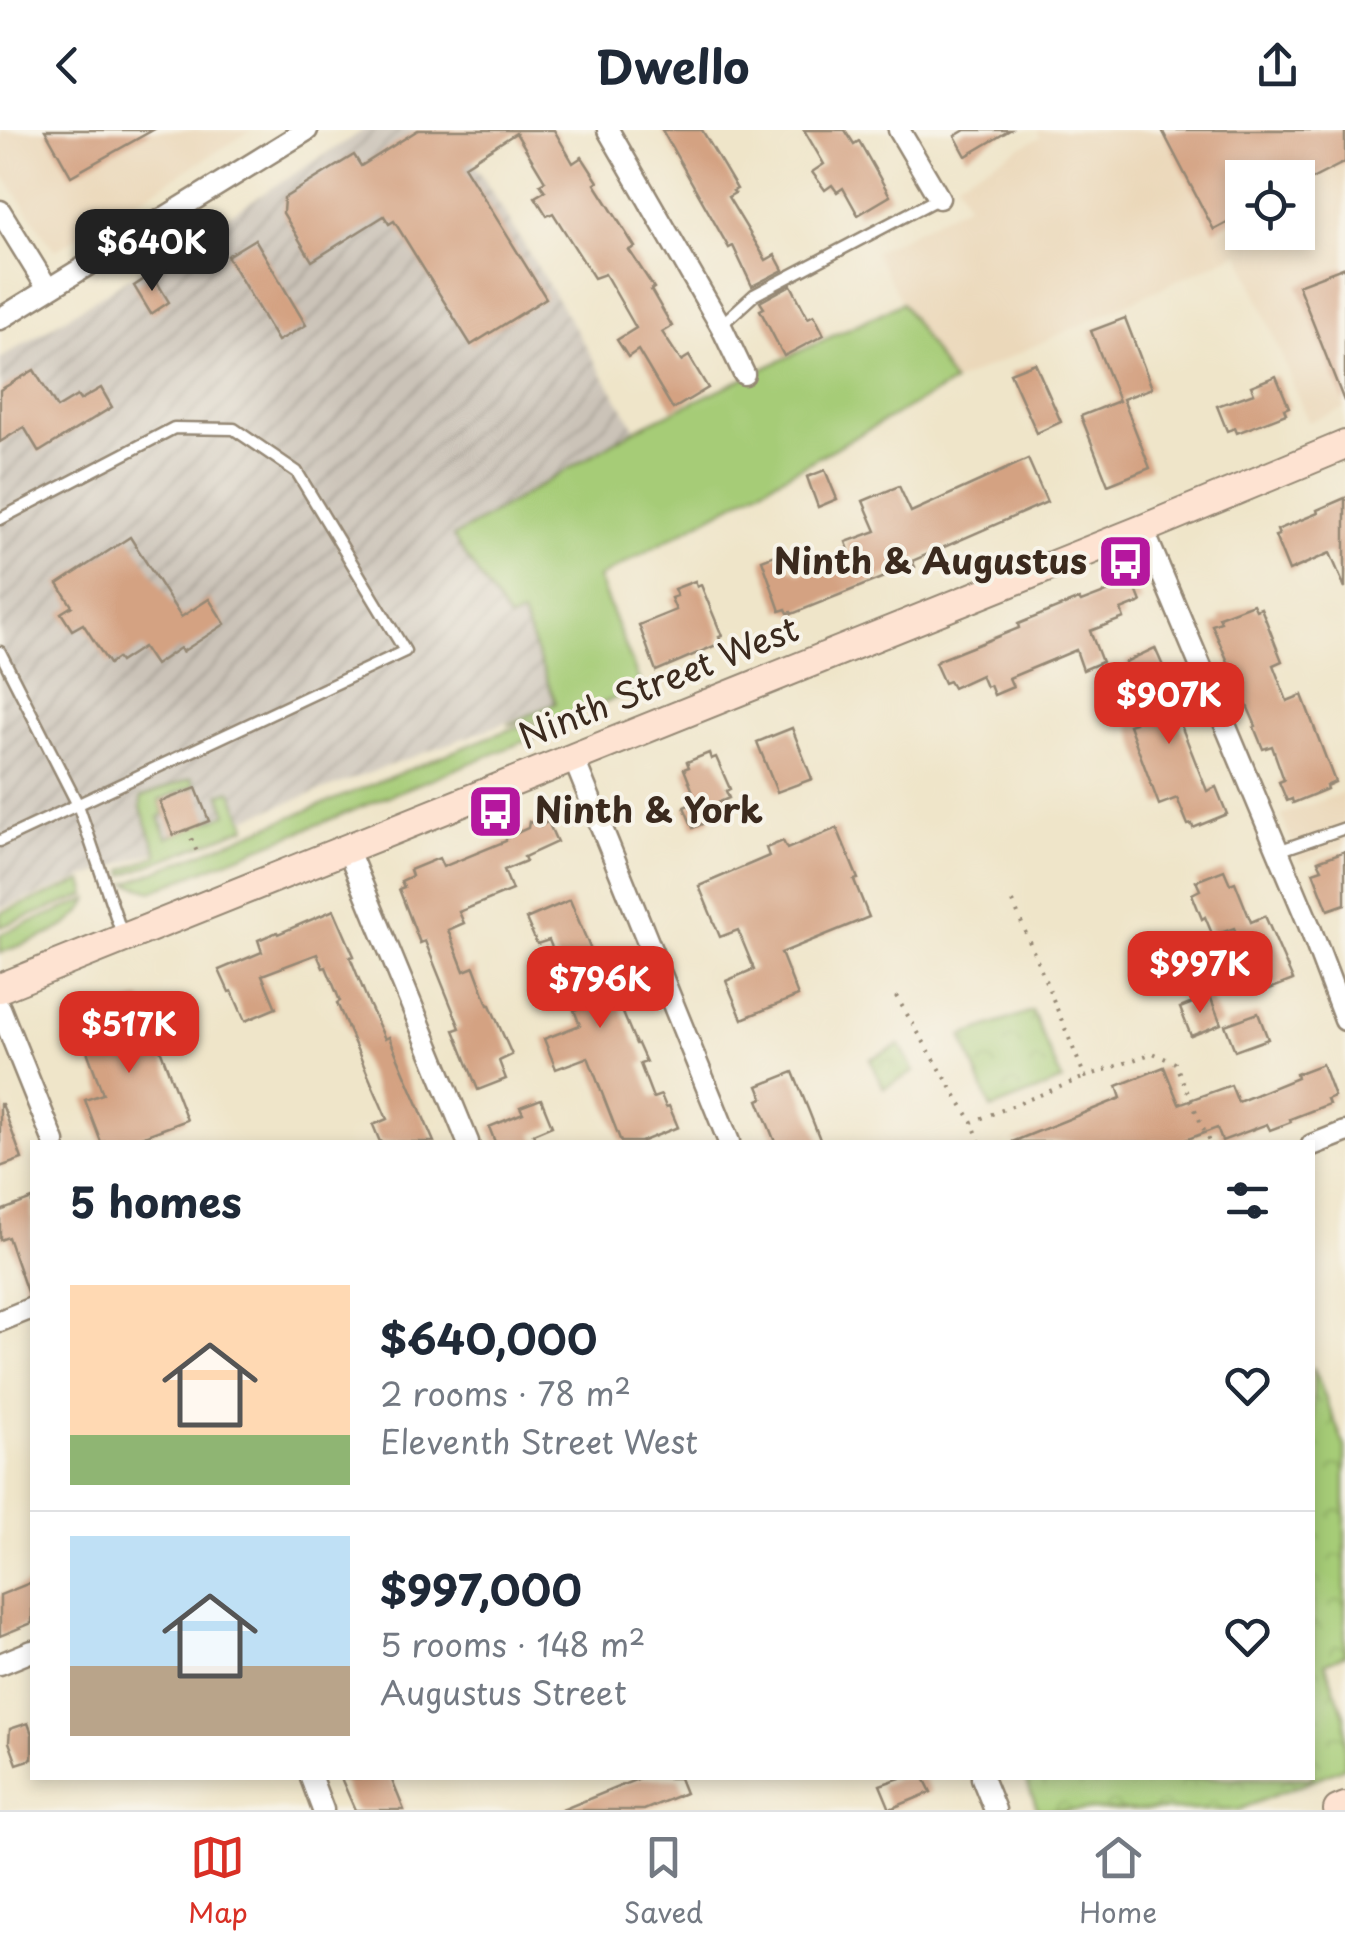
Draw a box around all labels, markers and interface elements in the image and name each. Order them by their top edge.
text: Dwello [596,31,749,99]
icon: back [40,38,95,93]
icon: share [1250,38,1305,93]
map controls [1225,160,1315,250]
button: locate [1225,160,1315,250]
pin: $640K [82,209,222,294]
text: $640K [97,217,207,265]
bus stop icon: Ninth & Augustus [1096,532,1156,592]
place label: Ninth & Augustus [774,533,1087,586]
street label: Ninth Street West [510,600,806,761]
pin: $907K [1099,662,1239,747]
text: $907K [1116,670,1222,718]
bus stop icon: Ninth & York [466,781,526,841]
place label: Ninth & York [535,782,763,835]
pin: $997K [1130,931,1270,1016]
text: $997K [1150,939,1250,987]
pin: $796K [530,946,670,1031]
text: $796K [549,954,651,1002]
pin: $517K [59,991,199,1076]
text: $517K [81,999,177,1047]
text: 5 homes [70,1169,242,1232]
icon: filters [1220,1173,1275,1228]
text: $640,000 [380,1306,597,1369]
icon: home [150,1325,270,1445]
icon: heart [1220,1358,1275,1413]
text: 2 rooms · 78 m² [380,1369,631,1417]
text: Eleventh Street West [380,1417,698,1465]
text: $997,000 [380,1557,582,1620]
icon: home [150,1576,270,1696]
icon: heart [1220,1609,1275,1664]
text: 5 rooms · 148 m² [380,1620,645,1668]
text: Augustus Street [380,1668,627,1716]
tab: Map [188,1830,248,1933]
tab: Saved [624,1830,703,1933]
tab: Home [1079,1830,1157,1933]

